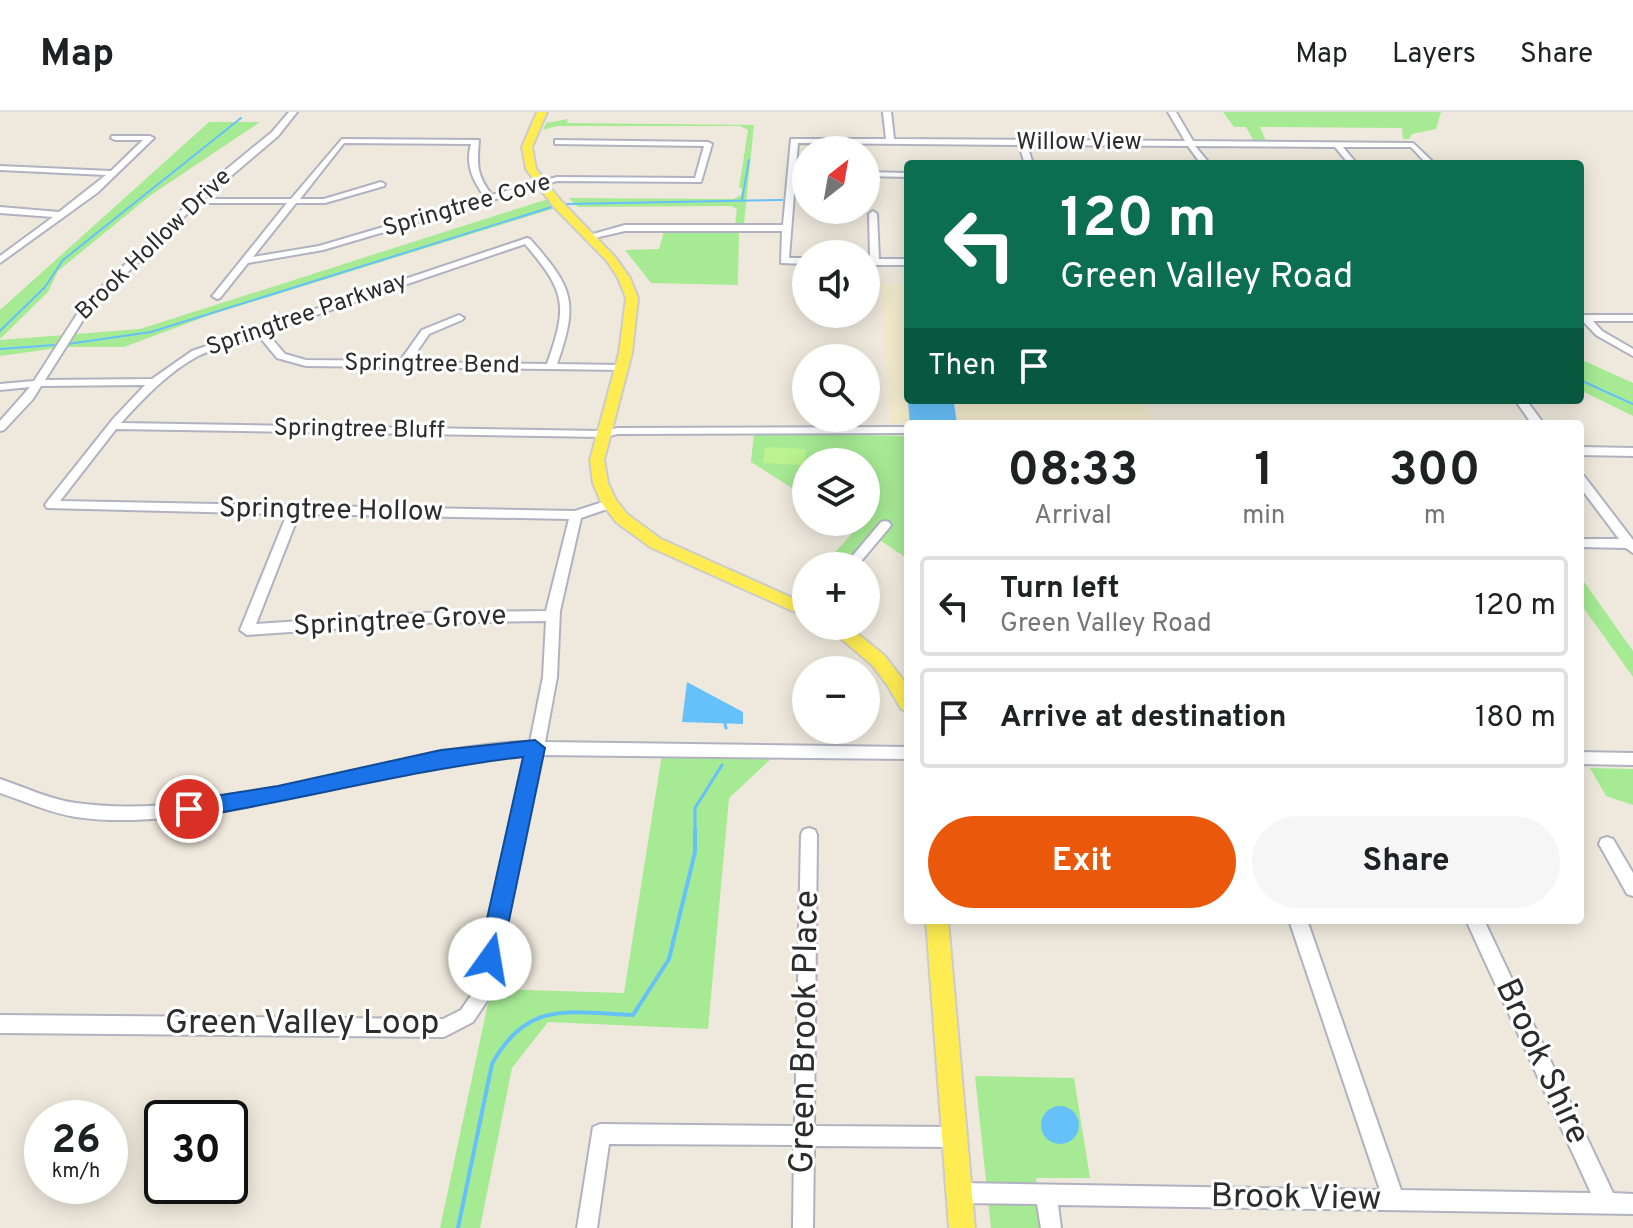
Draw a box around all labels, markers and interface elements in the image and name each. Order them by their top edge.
text: Map [40,31,114,80]
text: Map [1295,37,1348,73]
text: Layers [1392,37,1476,73]
text: Share [1520,37,1593,73]
street label: Willow View [1016,128,1142,158]
north arrow [792,136,880,224]
map controls [792,136,880,744]
street label: Brook Hollow Drive [70,163,238,327]
street label: Springtree Cove [380,168,554,244]
text: 120 m [1060,186,1217,256]
icon: left [928,192,1032,296]
button: sound [792,240,880,328]
text: Green Valley Road [1060,255,1353,301]
street label: Springtree Parkway [203,267,411,363]
button: search [792,344,880,432]
icon: arrive [1012,344,1056,388]
street label: Springtree Bend [344,348,520,382]
text: Then [928,348,996,385]
street label: Springtree Bluff [273,414,445,446]
text: 08:33 [1008,442,1139,502]
text: 1 [1254,442,1273,502]
text: 300 [1389,442,1480,502]
button: layers [792,448,880,536]
street label: Springtree Hollow [218,491,444,531]
text: Arrival [1034,500,1112,533]
text: min [1242,500,1285,533]
text: m [1424,500,1446,533]
button: + [792,552,880,640]
text: Turn left [1000,571,1120,608]
icon: left [932,584,976,628]
text: 120 m [1475,588,1556,625]
street label: Springtree Grove [293,598,507,646]
text: Green Valley Road [1000,608,1212,641]
button: − [792,656,880,744]
icon: arrive [932,696,976,740]
text: Arrive at destination [1000,700,1286,737]
text: 180 m [1475,700,1556,737]
pin [155,775,223,843]
icon: arrive [167,787,211,831]
button: Exit [928,816,1236,908]
button: Share [1252,816,1560,908]
street label: Green Brook Place [782,890,830,1174]
position arrow [448,917,532,1001]
street label: Brook Shire [1484,972,1598,1152]
street label: Green Valley Loop [165,1003,439,1046]
speed limit sign: 30 [144,1100,248,1204]
text: 26 [51,1117,101,1167]
text: km/h [52,1159,100,1185]
street label: Brook View [1210,1176,1382,1222]

